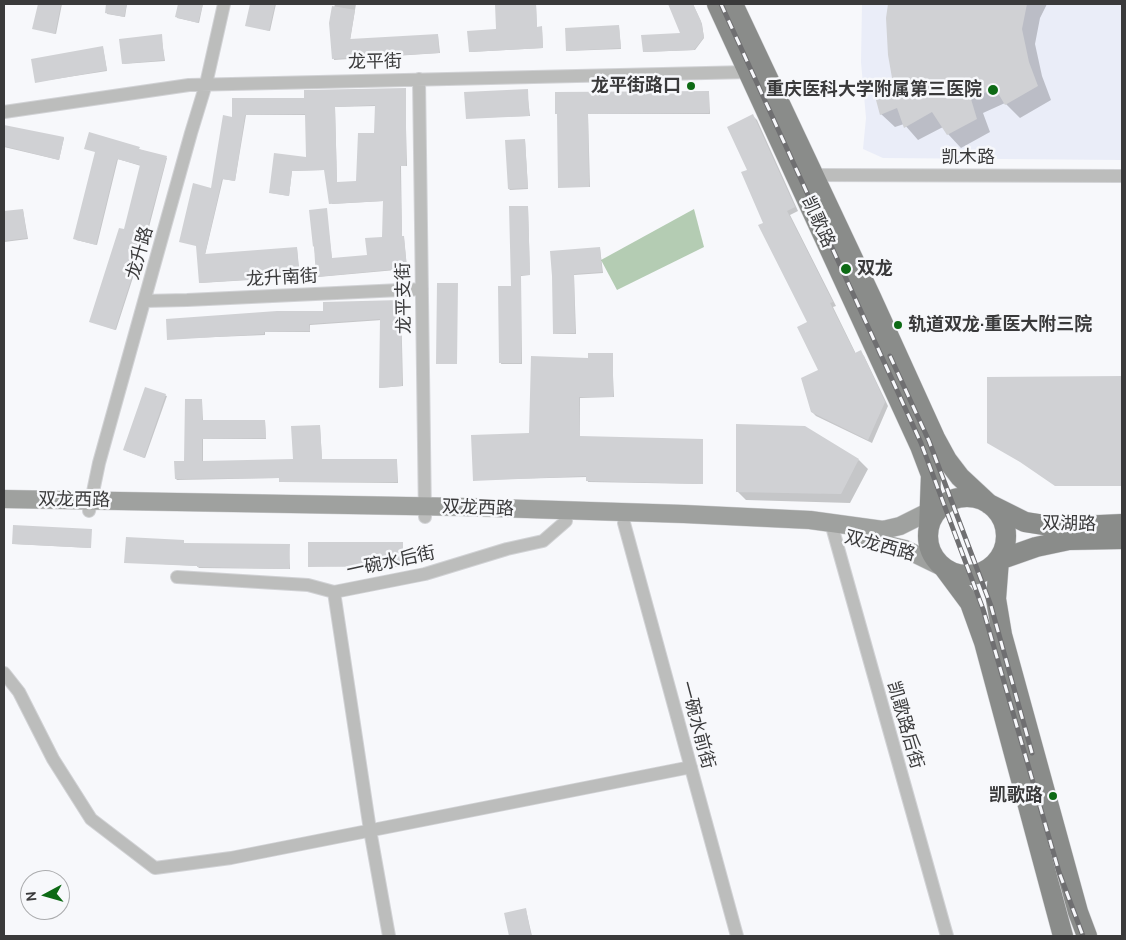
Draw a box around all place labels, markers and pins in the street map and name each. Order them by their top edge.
place label: 龙平街路口 [591,75,681,97]
place label: 重庆医科大学附属第三医院 [766,79,982,101]
marker: 龙平街路口 [685,80,697,92]
marker: 重庆医科大学附属第三医院 [986,83,1000,97]
place label: 双龙 [857,258,893,280]
marker: 双龙 [839,262,853,276]
place label: 轨道双龙·重医大附三院 [908,314,1092,336]
marker: 轨道双龙·重医大附三院 [892,319,904,331]
place label: 凯歌路 [989,785,1043,807]
marker: 凯歌路 [1047,790,1059,802]

